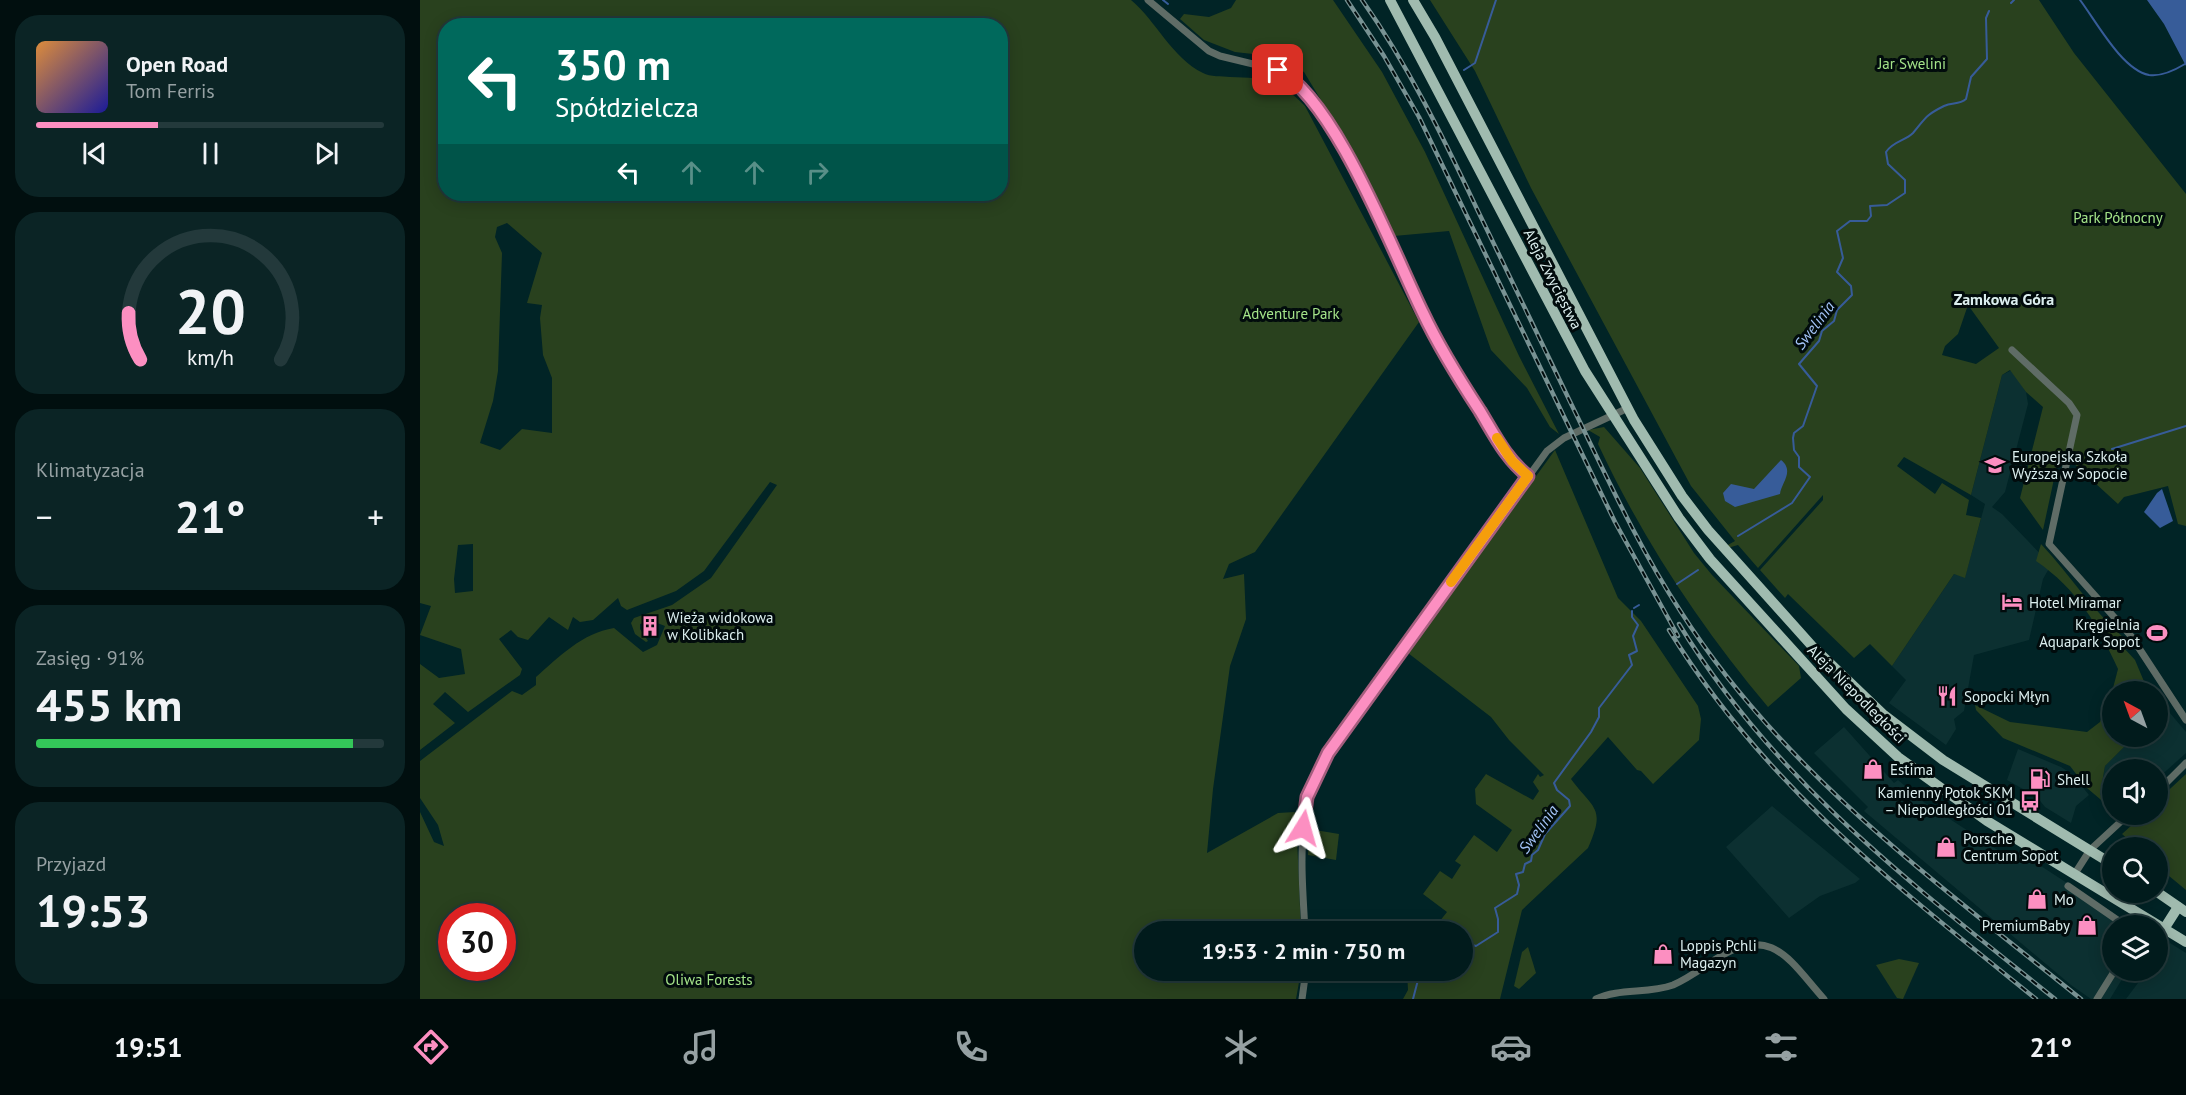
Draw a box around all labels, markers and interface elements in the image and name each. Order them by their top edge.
text: 350 m [555,37,671,92]
icon: left [456,42,534,120]
pin [1252,44,1303,95]
text: Open Road [126,50,228,78]
icon: arrive [1261,53,1294,86]
park label: Jar Swelini [1877,54,1946,73]
text: Tom Ferris [126,78,215,104]
text: Spółdzielcza [555,90,699,124]
icon: previous [78,137,111,170]
icon: pause [194,137,227,170]
icon: next [310,137,343,170]
icon: left [612,156,645,189]
icon: ahead [675,156,708,189]
icon: ahead [738,156,771,189]
icon: right [801,156,834,189]
park label: Park Północny [2073,208,2163,227]
street label: Aleja Zwycięstwa [1520,226,1586,332]
text: 20 [175,270,245,351]
district label: Zamkowa Góra [1954,289,2054,309]
water label: Swelinia [1789,297,1839,353]
park label: Adventure Park [1242,304,1340,323]
text: km/h [186,343,233,371]
place label: Europejska Szkoła Wyższa w Sopocie [2012,447,2128,483]
school or university icon: Europejska Szkoła Wyższa w Sopocie [1983,453,2007,477]
text: Klimatyzacja [36,457,145,483]
text: 21° [175,487,245,545]
text: − [36,495,53,538]
text: + [367,495,384,538]
hotel icon: Hotel Miramar [2000,590,2024,614]
place label: Hotel Miramar [2029,593,2121,612]
place label: Wieża widokowa w Kolibkach [667,608,774,644]
building icon: Wieża widokowa w Kolibkach [638,614,662,638]
place label: Kręgielnia Aquapark Sopot [2039,615,2140,651]
sports icon: Kręgielnia Aquapark Sopot [2145,621,2169,645]
street label: Aleja Niepodległości [1804,641,1910,747]
text: Zasięg · 91% [36,645,144,671]
text: 455 km [36,675,182,733]
north arrow [2102,681,2168,747]
map controls [2102,681,2168,981]
restaurant icon: Sopocki Młyn [1935,684,1959,708]
place label: Sopocki Młyn [1964,687,2050,706]
shop icon: Estima [1861,757,1885,781]
button: sound [2102,759,2168,825]
place label: Estima [1890,760,1933,779]
fuel station icon: Shell [2028,767,2052,791]
place label: Shell [2057,770,2090,789]
place label: Kamienny Potok SKM – Niepodległości 01 [1878,783,2013,819]
bus stop icon: Kamienny Potok SKM – Niepodległości 01 [2018,789,2042,813]
position arrow [1271,796,1335,860]
water label: Swelinia [1514,801,1562,857]
place label: Porsche Centrum Sopot [1963,829,2059,865]
shop icon: Porsche Centrum Sopot [1934,835,1958,859]
button: search [2102,837,2168,903]
text: Przyjazd [36,851,106,877]
text: 19:53 [36,881,150,939]
shop icon: Mo [2025,887,2049,911]
place label: Mo [2054,890,2074,909]
speed limit sign: 30 [438,903,516,981]
shop icon: PremiumBaby [2075,913,2099,937]
button: layers [2102,915,2168,981]
place label: PremiumBaby [1982,916,2070,935]
place label: Loppis Pchli Magazyn [1680,936,1757,972]
text: 19:53 · 2 min · 750 m [1202,937,1405,965]
shop icon: Loppis Pchli Magazyn [1651,942,1675,966]
park label: Oliwa Forests [665,970,753,989]
icon: directions [410,1026,452,1068]
icon: music [680,1026,722,1068]
icon: phone [950,1026,992,1068]
icon: climate [1220,1026,1262,1068]
icon: car [1490,1026,1532,1068]
icon: filters [1760,1026,1802,1068]
text: 19:51 [114,1030,182,1064]
text: 21° [2030,1030,2072,1064]

